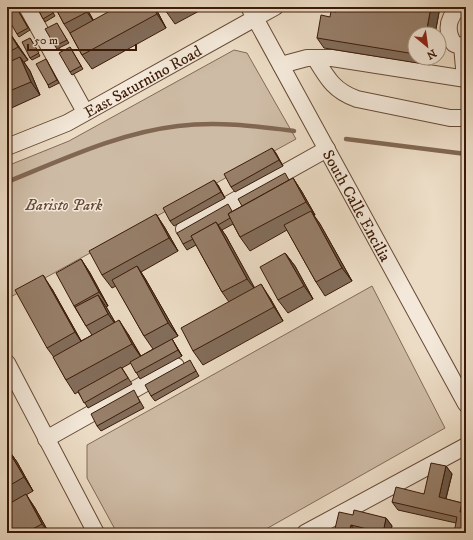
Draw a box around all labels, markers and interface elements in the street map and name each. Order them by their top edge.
scale bar [28,26,136,52]
north arrow [407,26,447,66]
text: 50 m [34,33,58,48]
street label: East Saturnino Road [81,41,205,122]
text: N [424,46,439,62]
street label: South Calle Encilia [318,146,395,265]
park label: Baristo Park [25,195,103,215]

